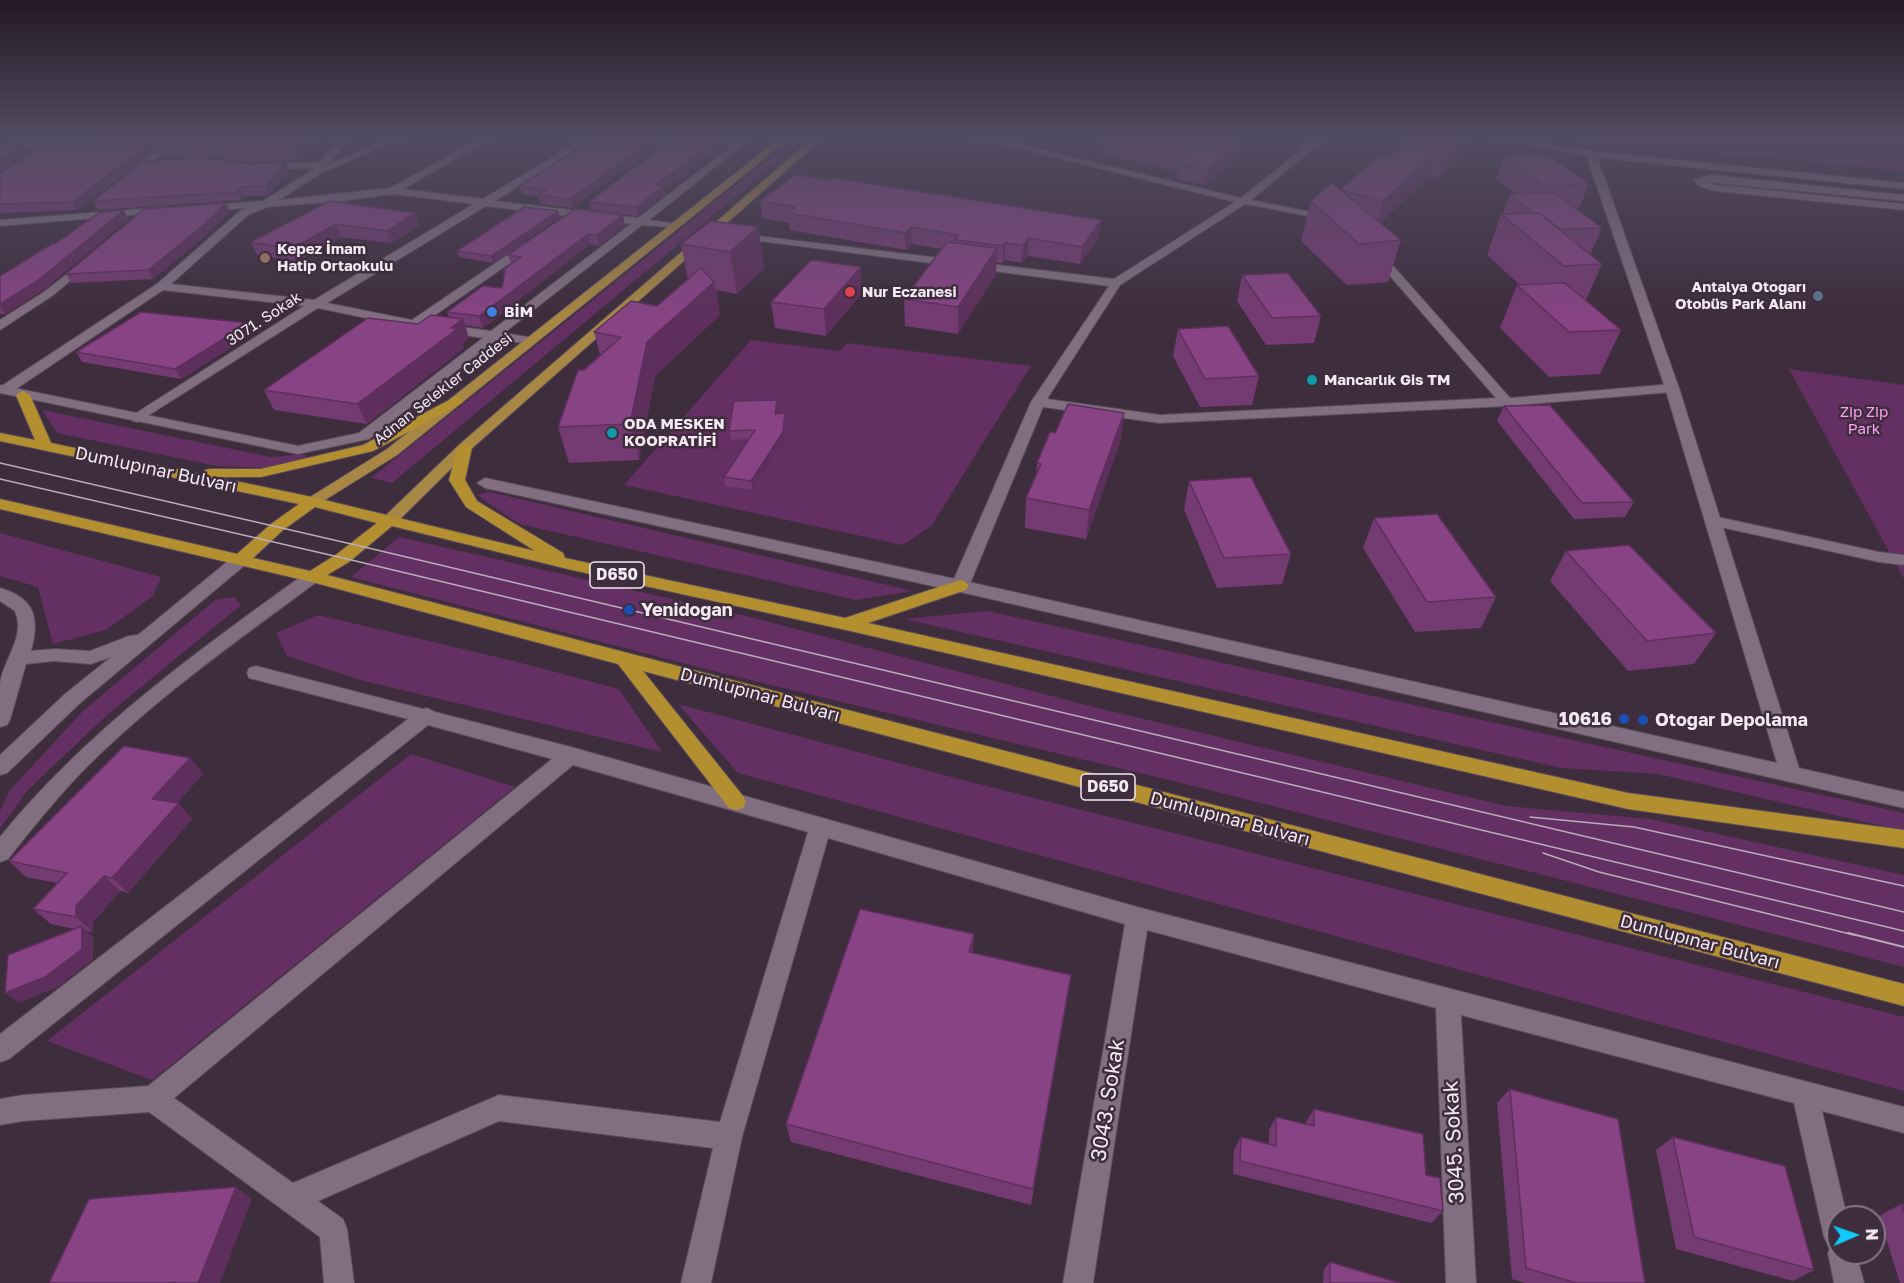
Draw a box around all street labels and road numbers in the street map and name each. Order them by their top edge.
street label: 3071. Sokak [223,288,305,350]
street label: Adnan Selekler Caddesi [370,329,516,449]
street label: Dumlupınar Bulvarı [73,442,239,498]
road number: D650 [590,562,644,588]
street label: Dumlupınar Bulvarı [678,663,842,727]
road number: D650 [1081,774,1135,800]
street label: Dumlupınar Bulvarı [1148,787,1312,851]
street label: Dumlupınar Bulvarı [1618,910,1782,974]
street label: 3043. Sokak [1086,1037,1130,1163]
street label: 3045. Sokak [1438,1080,1470,1204]

